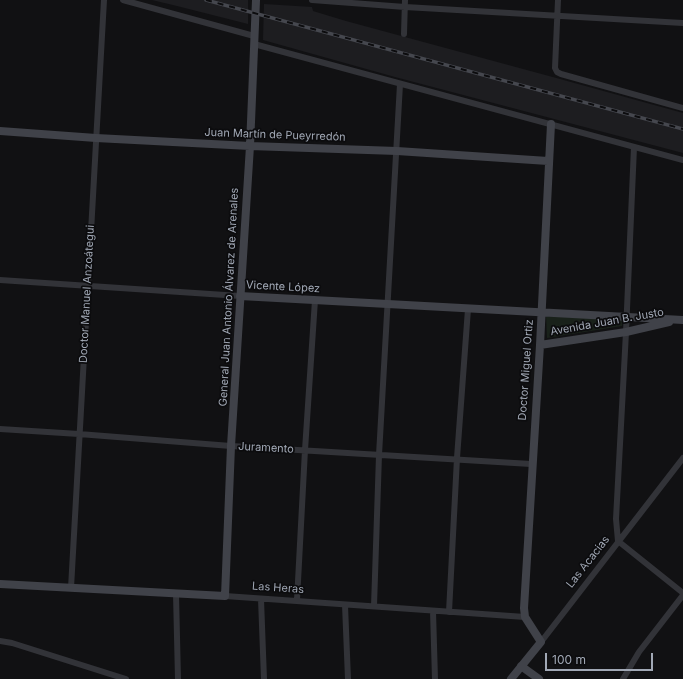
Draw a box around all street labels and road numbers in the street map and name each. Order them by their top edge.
street label: Juan Martín de Pueyrredón [204,126,346,144]
street label: General Juan Antonio Álvarez de Arenales [217,187,241,407]
street label: Doctor Manuel Anzoátegui [77,225,97,363]
street label: Vicente López [246,278,320,296]
street label: Avenida Juan B. Justo [549,306,665,338]
street label: Doctor Miguel Ortiz [516,319,536,421]
street label: Juramento [238,440,294,456]
street label: Las Acacias [564,533,612,591]
street label: Las Heras [252,580,304,596]

